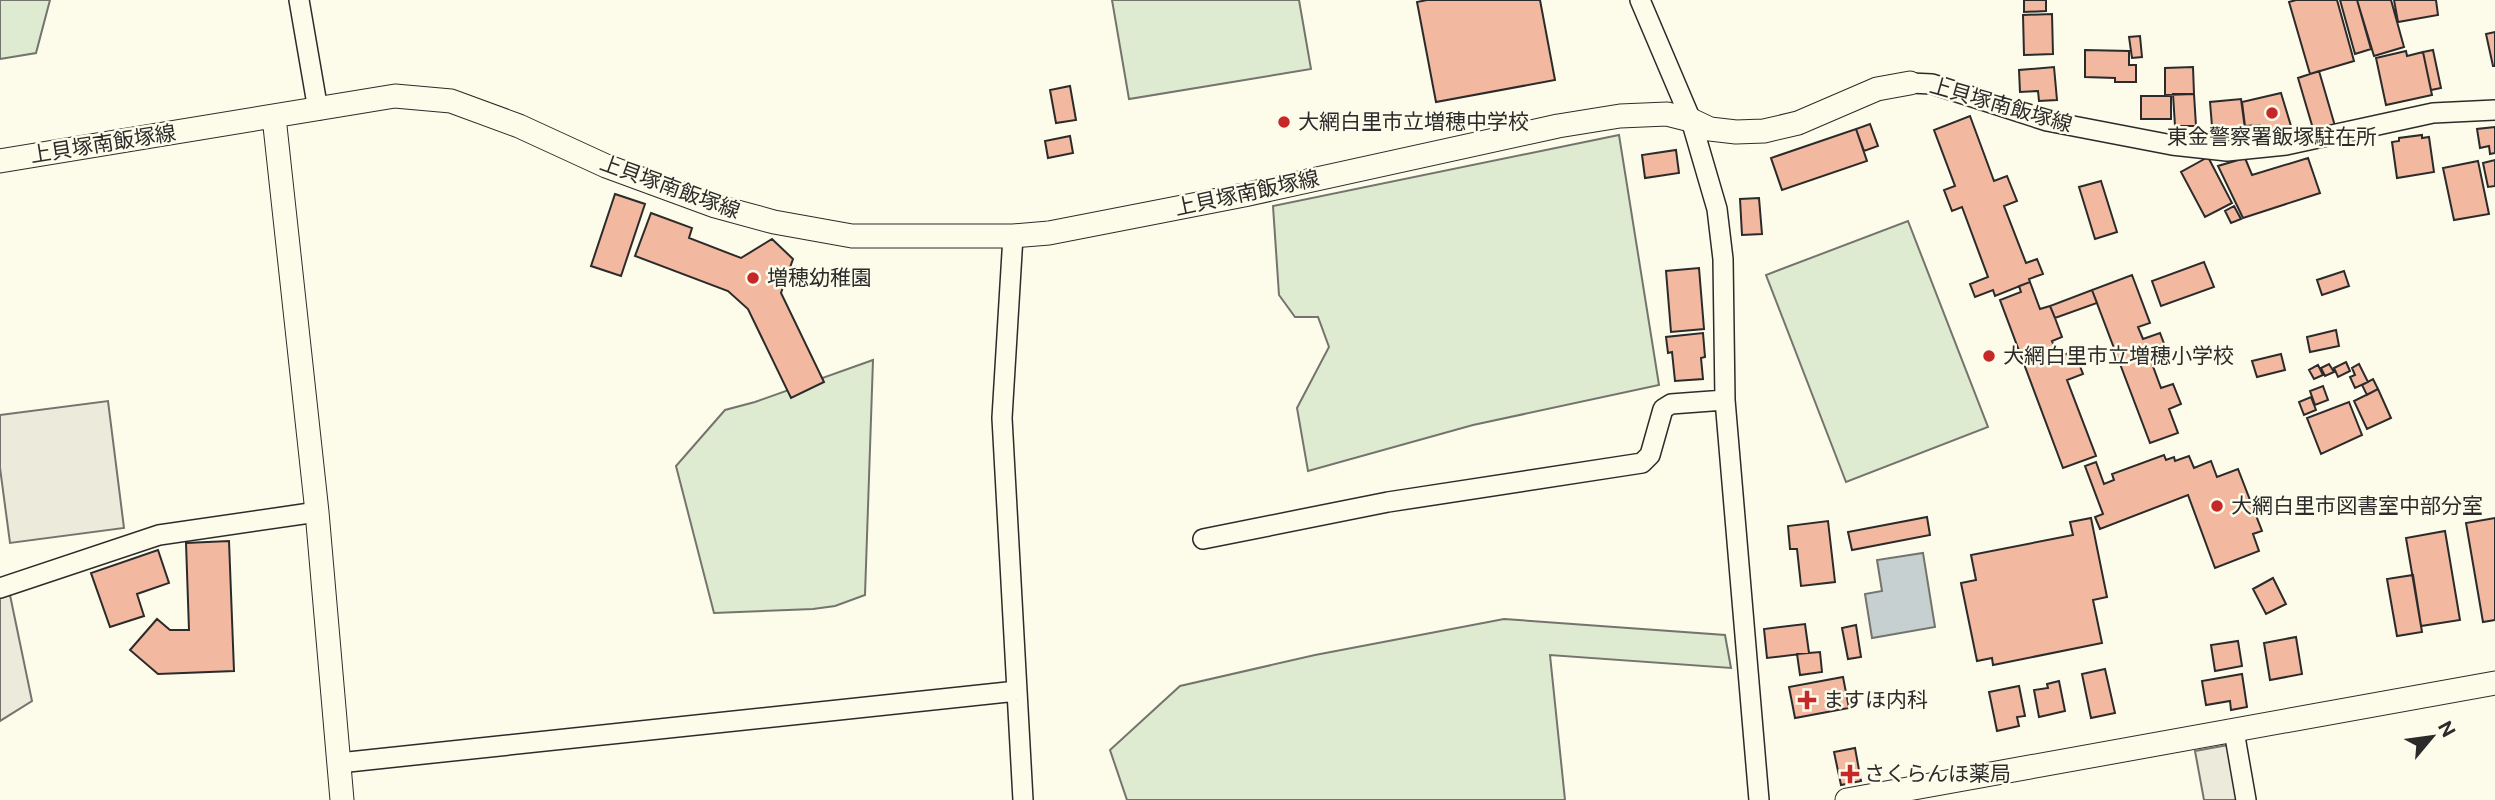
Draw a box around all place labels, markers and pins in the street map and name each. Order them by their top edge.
marker: 東金警察署飯塚駐在所 [2264,105,2280,121]
place label: 大網白里市立増穂中学校 [1298,109,1529,134]
marker: 大網白里市立増穂中学校 [1276,114,1292,130]
place label: 東金警察署飯塚駐在所 [2167,124,2377,149]
place label: 増穂幼稚園 [767,265,872,290]
marker: 増穂幼稚園 [745,270,761,286]
place label: 大網白里市立増穂小学校 [2003,343,2234,368]
marker: 大網白里市立増穂小学校 [1981,348,1997,364]
place label: 大網白里市図書室中部分室 [2231,493,2483,518]
marker: 大網白里市図書室中部分室 [2209,498,2225,514]
place label: ますほ内科 [1823,687,1928,712]
marker: ますほ内科 [1797,690,1817,710]
place label: さくらんほ薬局 [1864,761,2011,786]
marker: さくらんほ薬局 [1842,766,1858,782]

